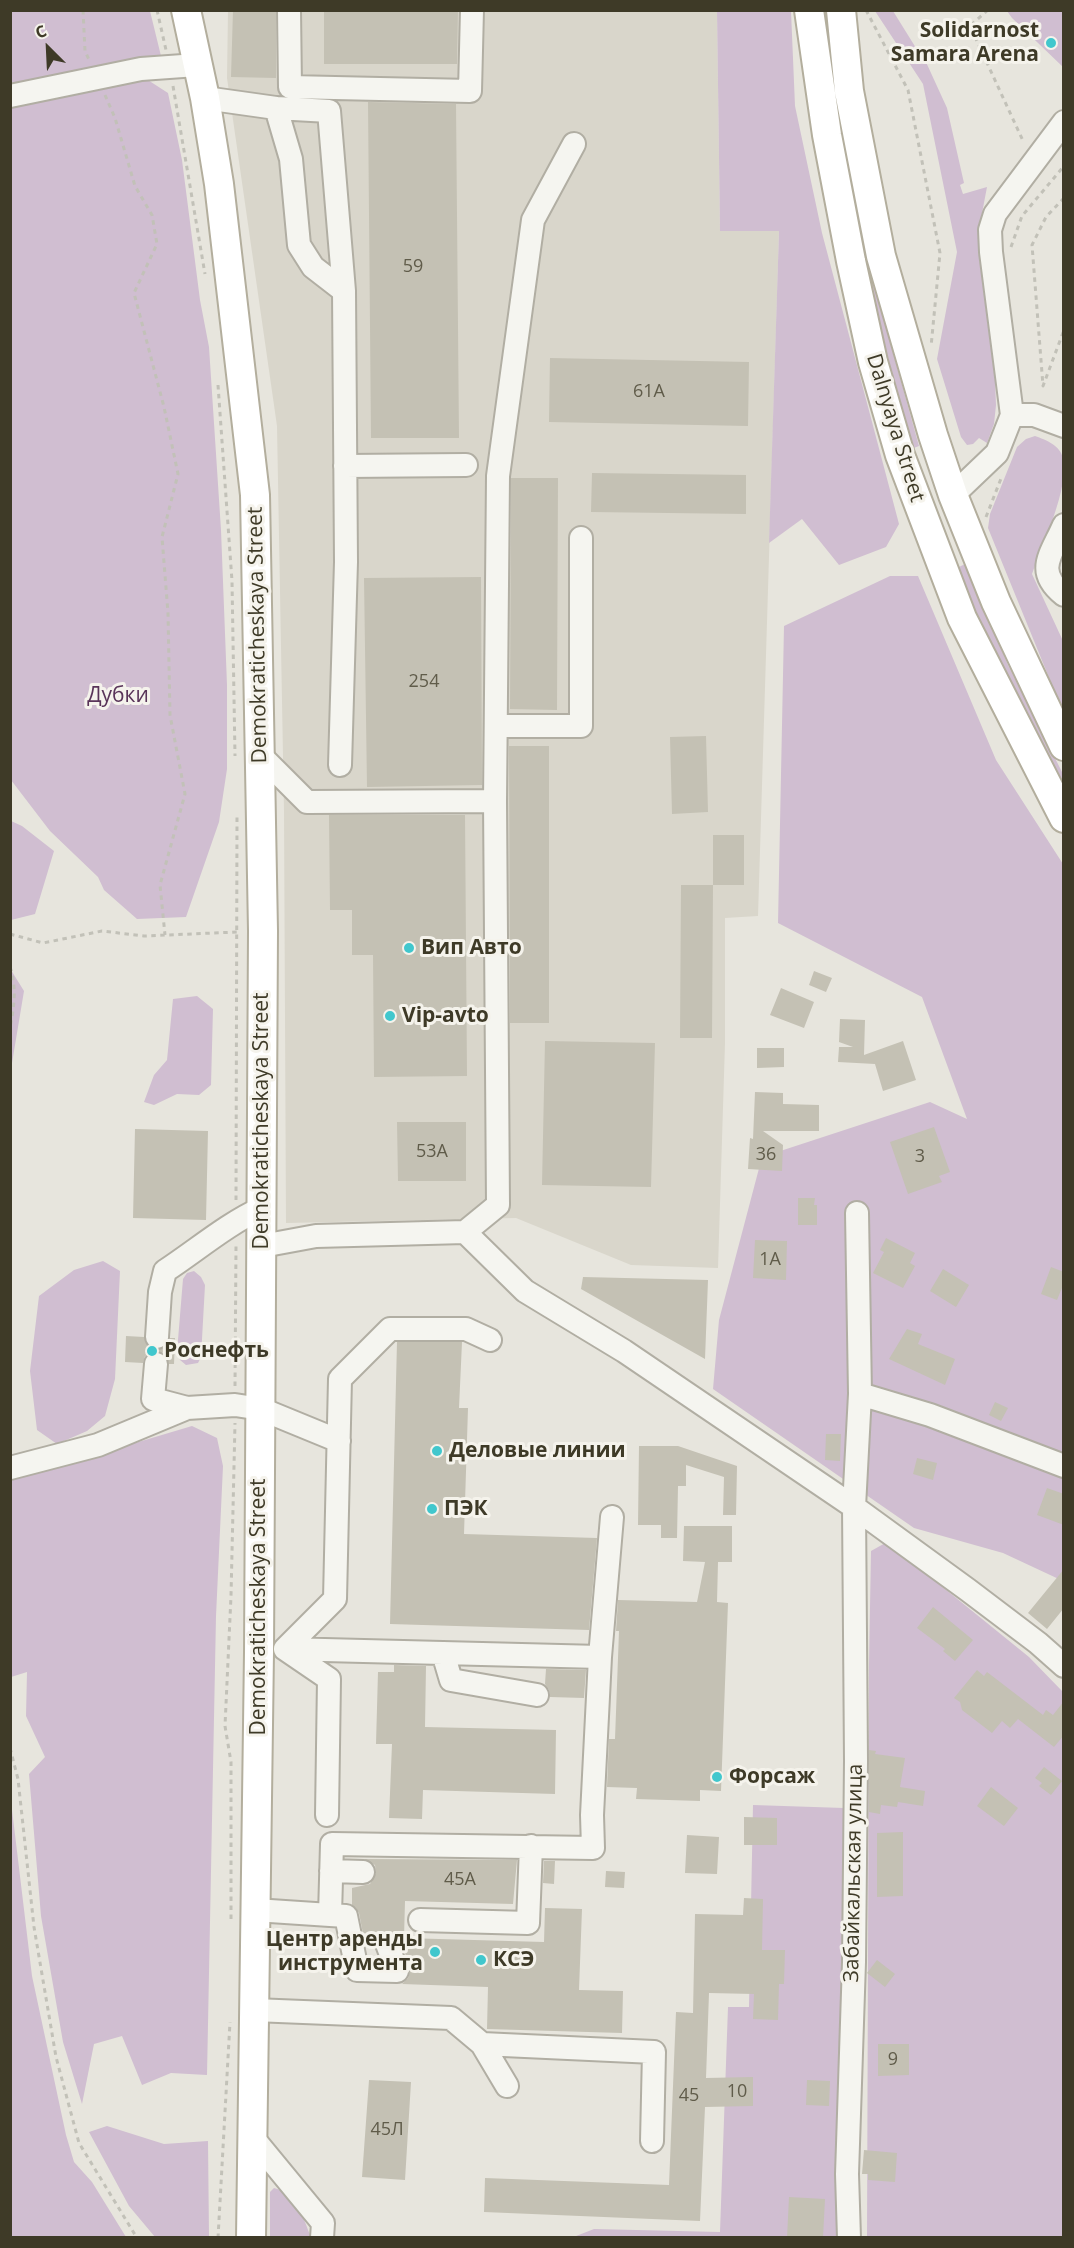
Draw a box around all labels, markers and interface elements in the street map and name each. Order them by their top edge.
north arrow [18,18,78,78]
place label: Solidarnost Samara Arena [891,18,1039,68]
text: С [32,19,50,44]
marker: Solidarnost Samara Arena [1044,36,1058,50]
house number: 59 [403,256,423,278]
street label: Dalnyaya Street [861,351,929,505]
house number: 61А [633,381,665,403]
street label: Demokraticheskaya Street [243,506,273,764]
house number: 254 [409,671,439,693]
park label: Дубки [87,683,149,709]
place label: Вип Авто [421,935,522,961]
marker: Вип Авто [402,941,416,955]
street label: Demokraticheskaya Street [249,993,275,1249]
place label: Vip-avto [402,1003,489,1029]
marker: Vip-avto [383,1009,397,1023]
house number: 53А [416,1141,448,1163]
house number: 36 [756,1144,776,1166]
house number: 3 [915,1146,925,1168]
house number: 1А [759,1249,781,1271]
place label: Роснефть [164,1338,269,1364]
marker: Роснефть [145,1344,159,1358]
place label: Деловые линии [449,1438,626,1464]
marker: Деловые линии [430,1444,444,1458]
street label: Demokraticheskaya Street [246,1479,272,1735]
place label: ПЭК [444,1496,488,1522]
marker: ПЭК [425,1502,439,1516]
street label: Забайкальская улица [839,1763,869,1983]
place label: Форсаж [729,1764,815,1790]
marker: Форсаж [710,1770,724,1784]
house number: 45А [444,1869,476,1891]
place label: Центр аренды инструмента [266,1927,423,1977]
marker: Центр аренды инструмента [428,1945,442,1959]
place label: КСЭ [493,1947,534,1973]
marker: КСЭ [474,1953,488,1967]
house number: 9 [888,2049,898,2071]
house number: 10 [727,2081,747,2103]
house number: 45 [679,2085,699,2107]
house number: 45Л [370,2119,404,2141]

